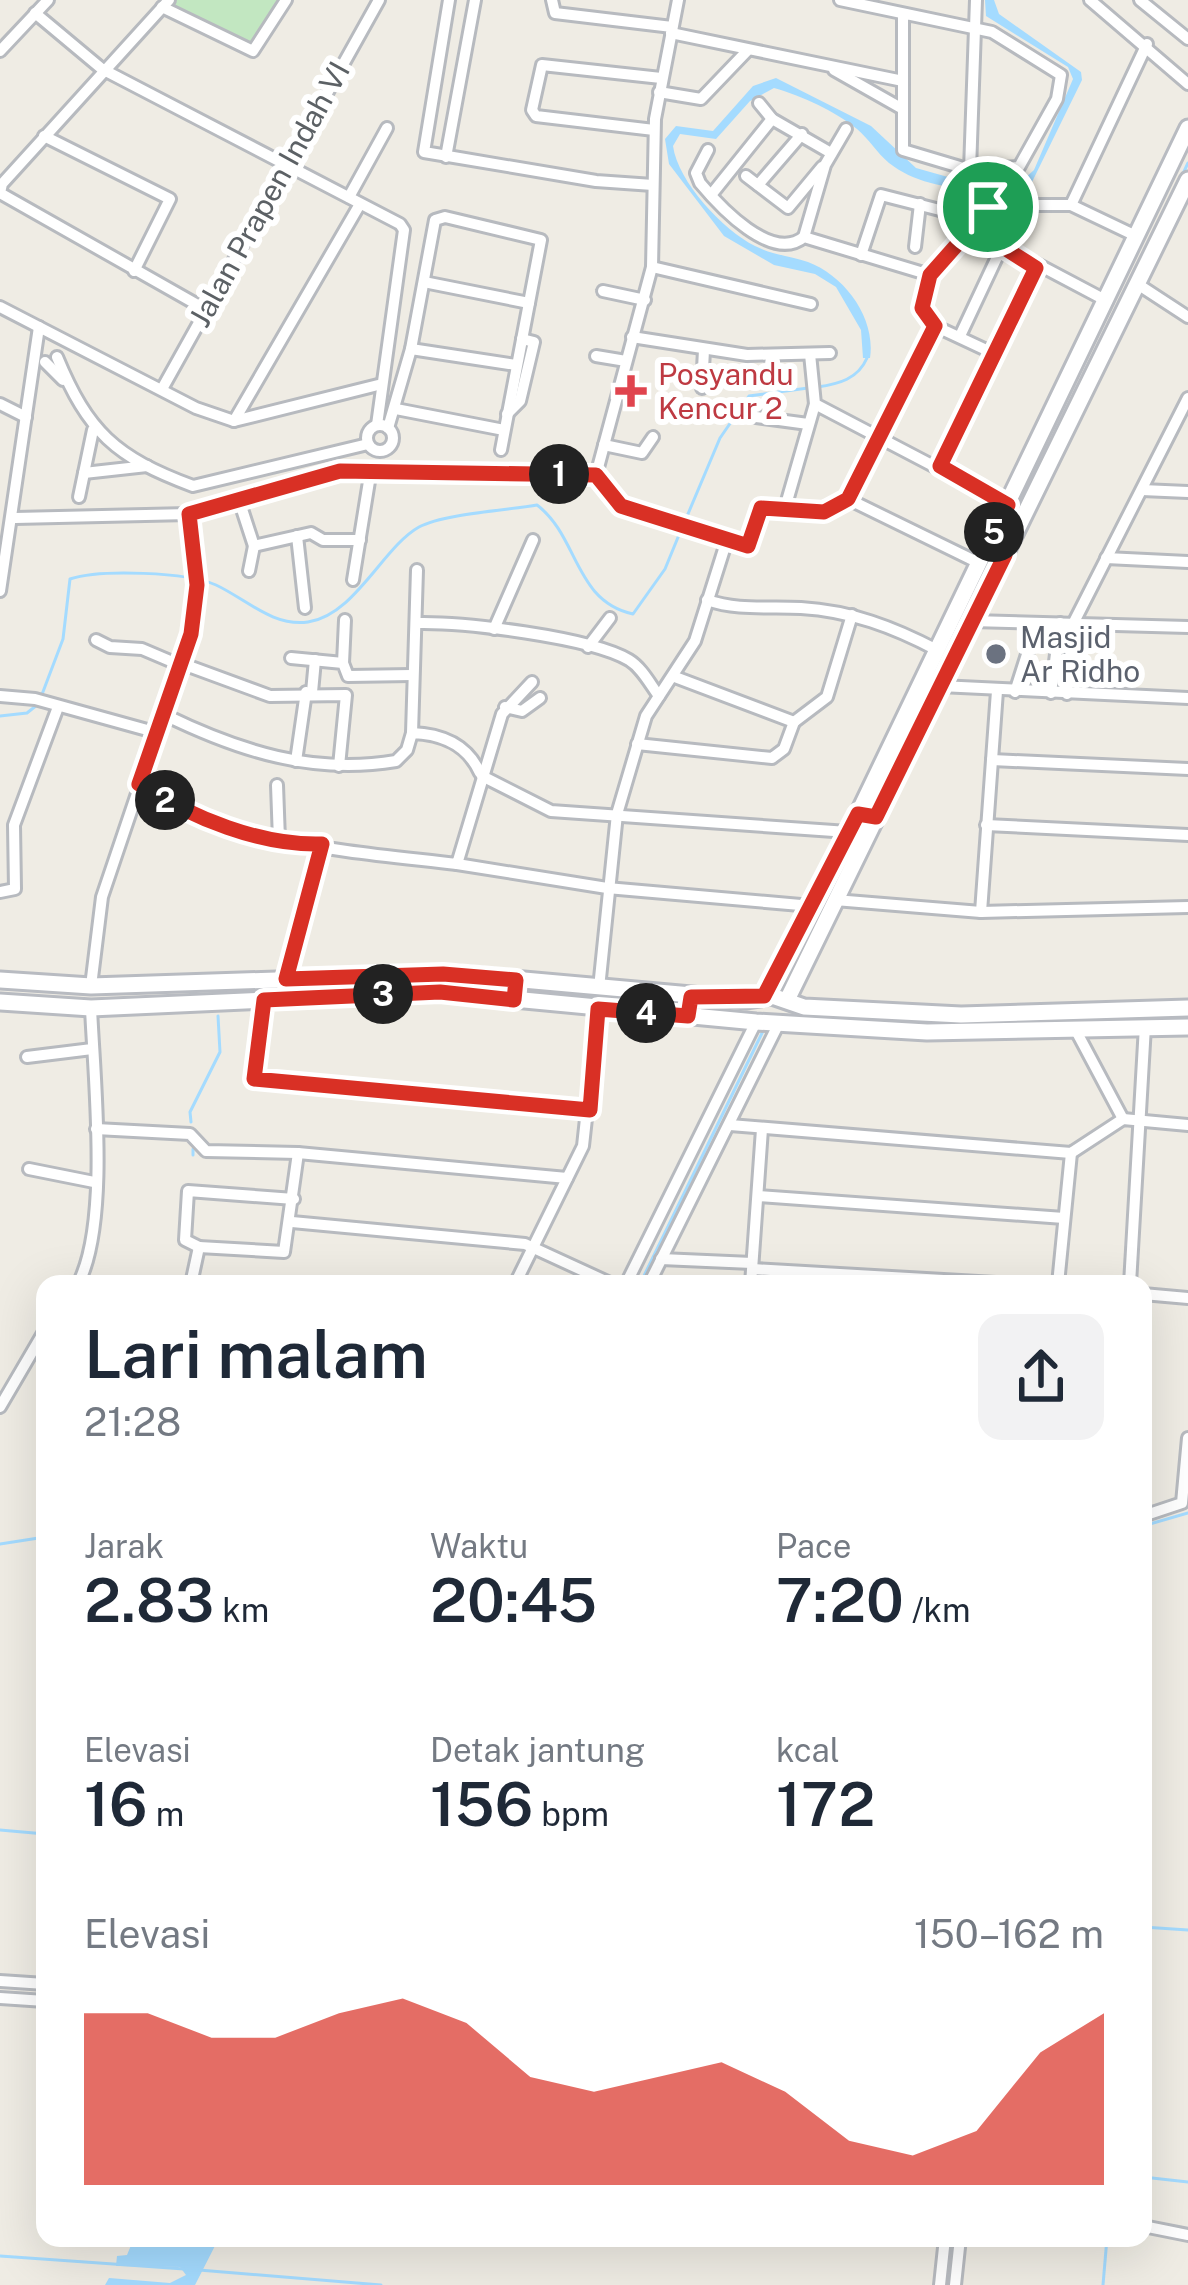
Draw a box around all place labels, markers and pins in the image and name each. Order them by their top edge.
pin [937,156,1039,258]
place label: Posyandu Kencur 2 [658,356,794,426]
marker: Posyandu Kencur 2 [615,375,647,407]
pin: 1 [529,444,589,504]
pin: 5 [964,502,1024,562]
place label: Masjid Ar Ridho [1020,619,1140,689]
marker: Masjid Ar Ridho [983,641,1009,667]
pin: 2 [135,770,195,830]
pin: 3 [353,964,413,1024]
pin: 4 [616,983,676,1043]

